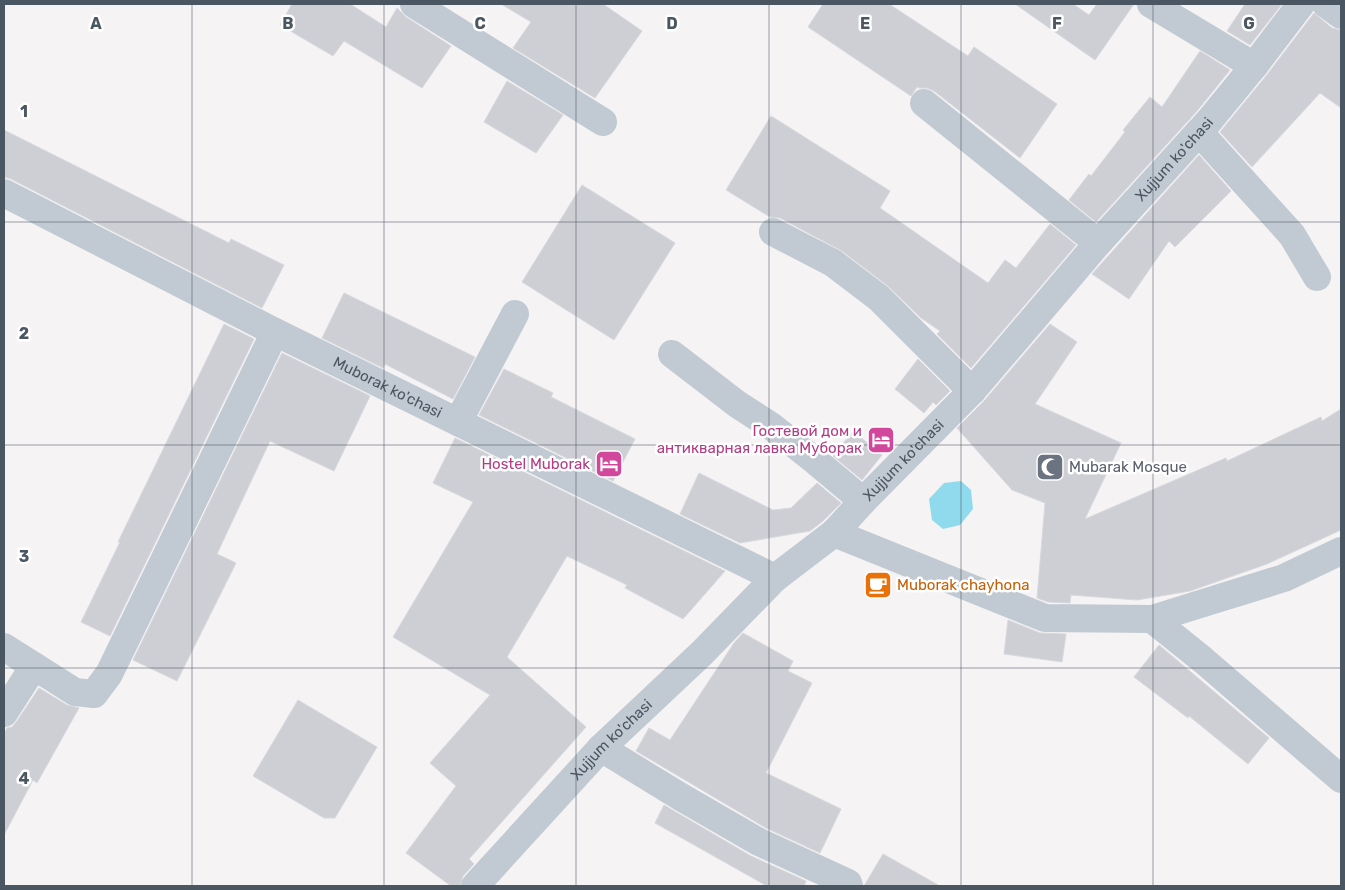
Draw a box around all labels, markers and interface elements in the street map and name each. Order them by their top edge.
text: A [90,14,102,33]
text: B [282,14,294,33]
text: C [474,14,486,33]
text: D [666,14,678,33]
text: E [860,14,870,33]
text: F [1052,14,1062,33]
text: G [1243,14,1255,33]
text: 1 [20,102,28,121]
street label: Xujjum ko'chasi [1131,114,1217,205]
text: 2 [19,324,29,343]
street label: Muborak ko'chasi [330,353,445,422]
street label: Xujjum ko'chasi [859,416,948,505]
place label: Гостевой дом и антикварная лавка Муборак [657,422,862,457]
hotel icon: Гостевой дом и антикварная лавка Муборак [866,425,896,455]
hotel icon: Hostel Muborak [594,449,624,479]
mosque icon: Mubarak Mosque [1035,452,1065,482]
place label: Hostel Muborak [481,455,590,473]
place label: Mubarak Mosque [1069,458,1187,476]
text: 3 [19,547,29,566]
cafe icon: Muborak chayhona [863,570,893,600]
place label: Muborak chayhona [897,576,1030,594]
street label: Xujjum ko'chasi [567,696,656,784]
text: 4 [19,769,30,788]

